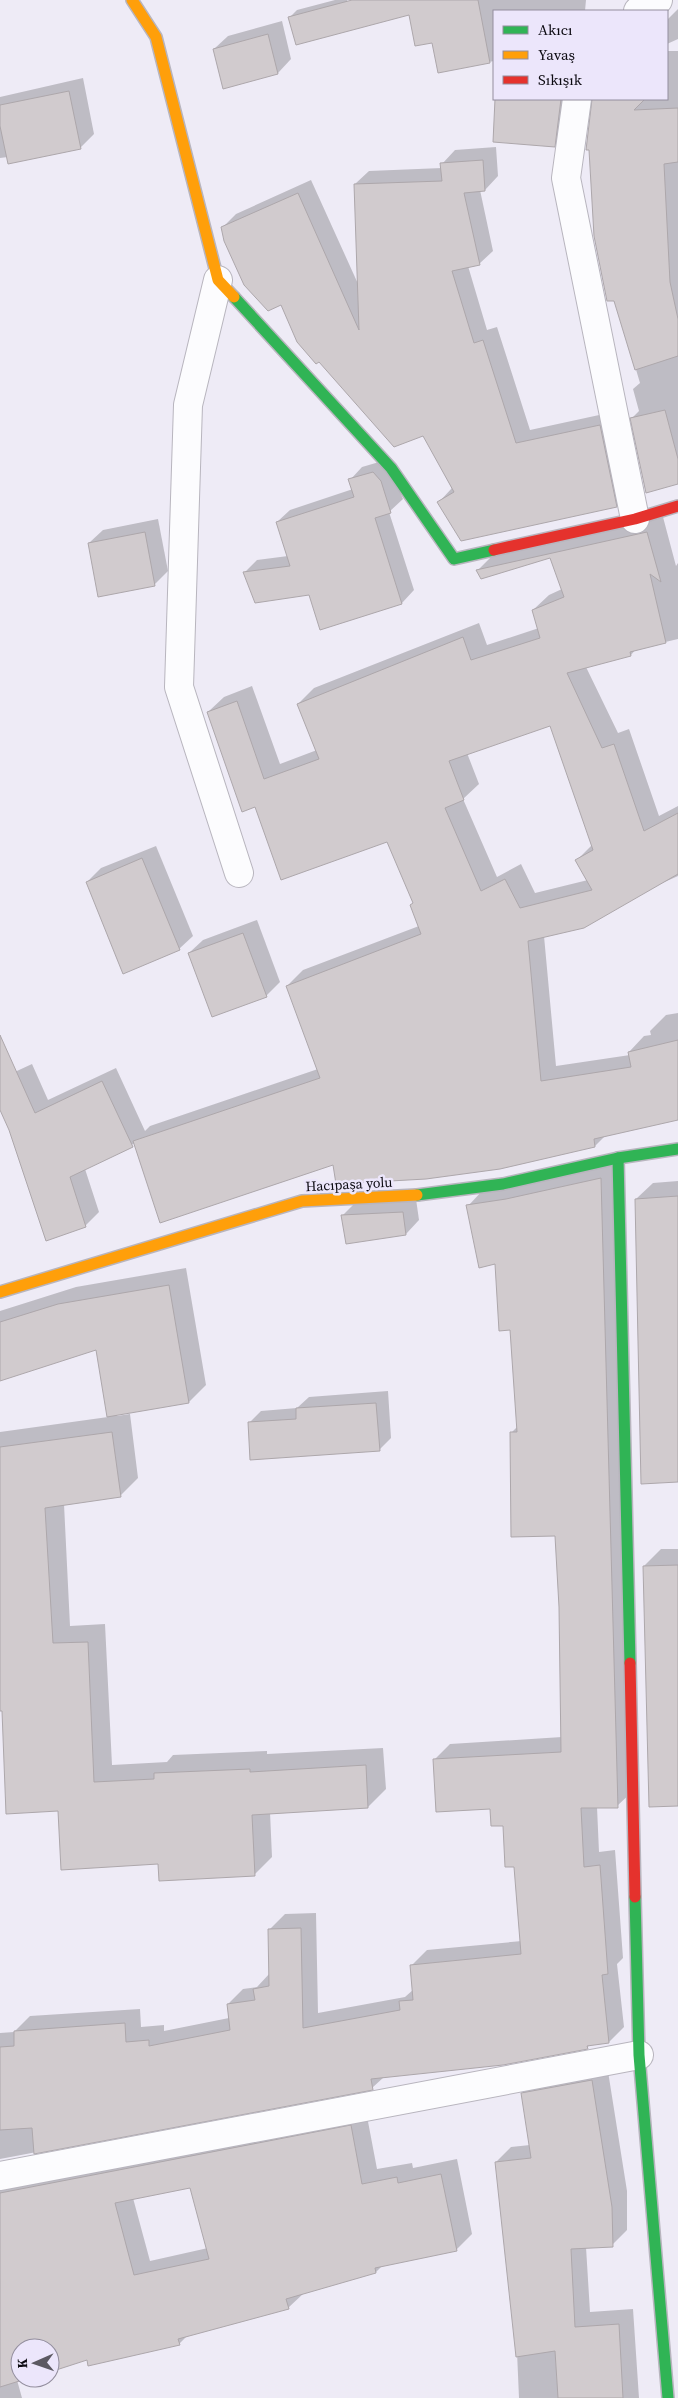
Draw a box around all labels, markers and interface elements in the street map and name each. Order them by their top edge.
legend [493,10,668,100]
text: Akıcı [538,19,572,40]
text: Yavaş [538,44,575,65]
text: Sıkışık [538,69,583,90]
street label: Hacıpaşa yolu [305,1172,393,1196]
north arrow [10,2338,60,2388]
text: K [12,2358,32,2369]

